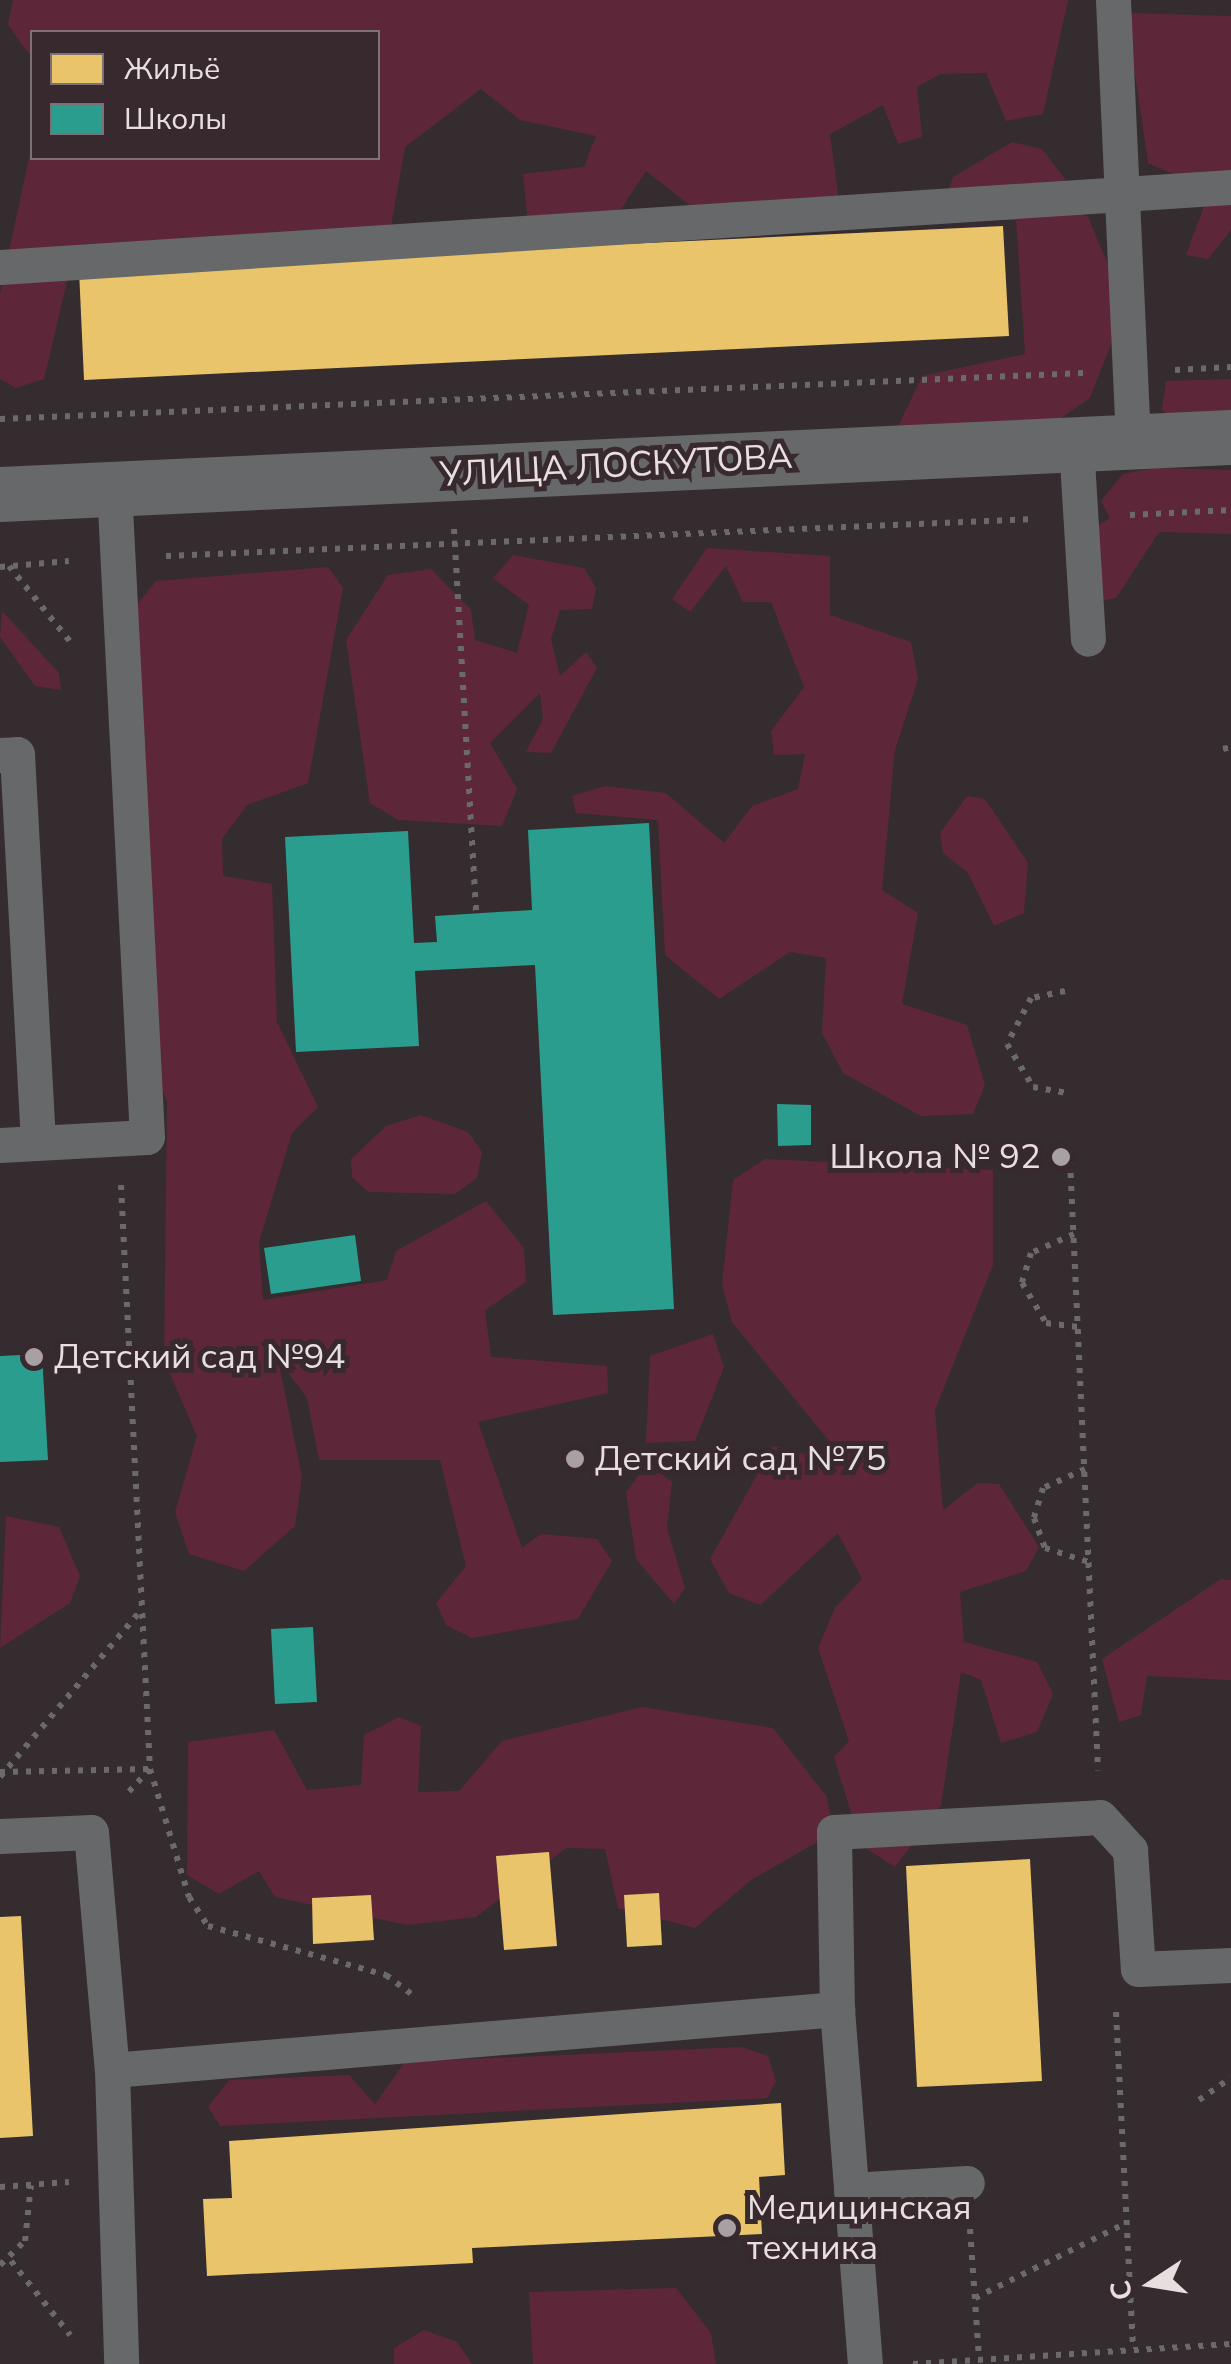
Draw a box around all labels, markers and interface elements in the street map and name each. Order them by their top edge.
legend [30,30,380,160]
text: Жильё [124,49,220,90]
text: Школы [124,99,227,140]
street label: УЛИЦА ЛОСКУТОВА [439,436,793,496]
place label: Школа № 92 [830,1136,1041,1178]
marker: Школа № 92 [1050,1146,1072,1168]
place label: Детский сад №94 [54,1336,345,1378]
marker: Детский сад №94 [23,1346,45,1368]
place label: Детский сад №75 [595,1438,886,1480]
marker: Детский сад №75 [564,1448,586,1470]
place label: Медицинская техника [747,2187,972,2269]
marker: Медицинская техника [716,2217,738,2239]
north arrow [1101,2234,1201,2334]
text: С [1101,2277,1142,2303]

